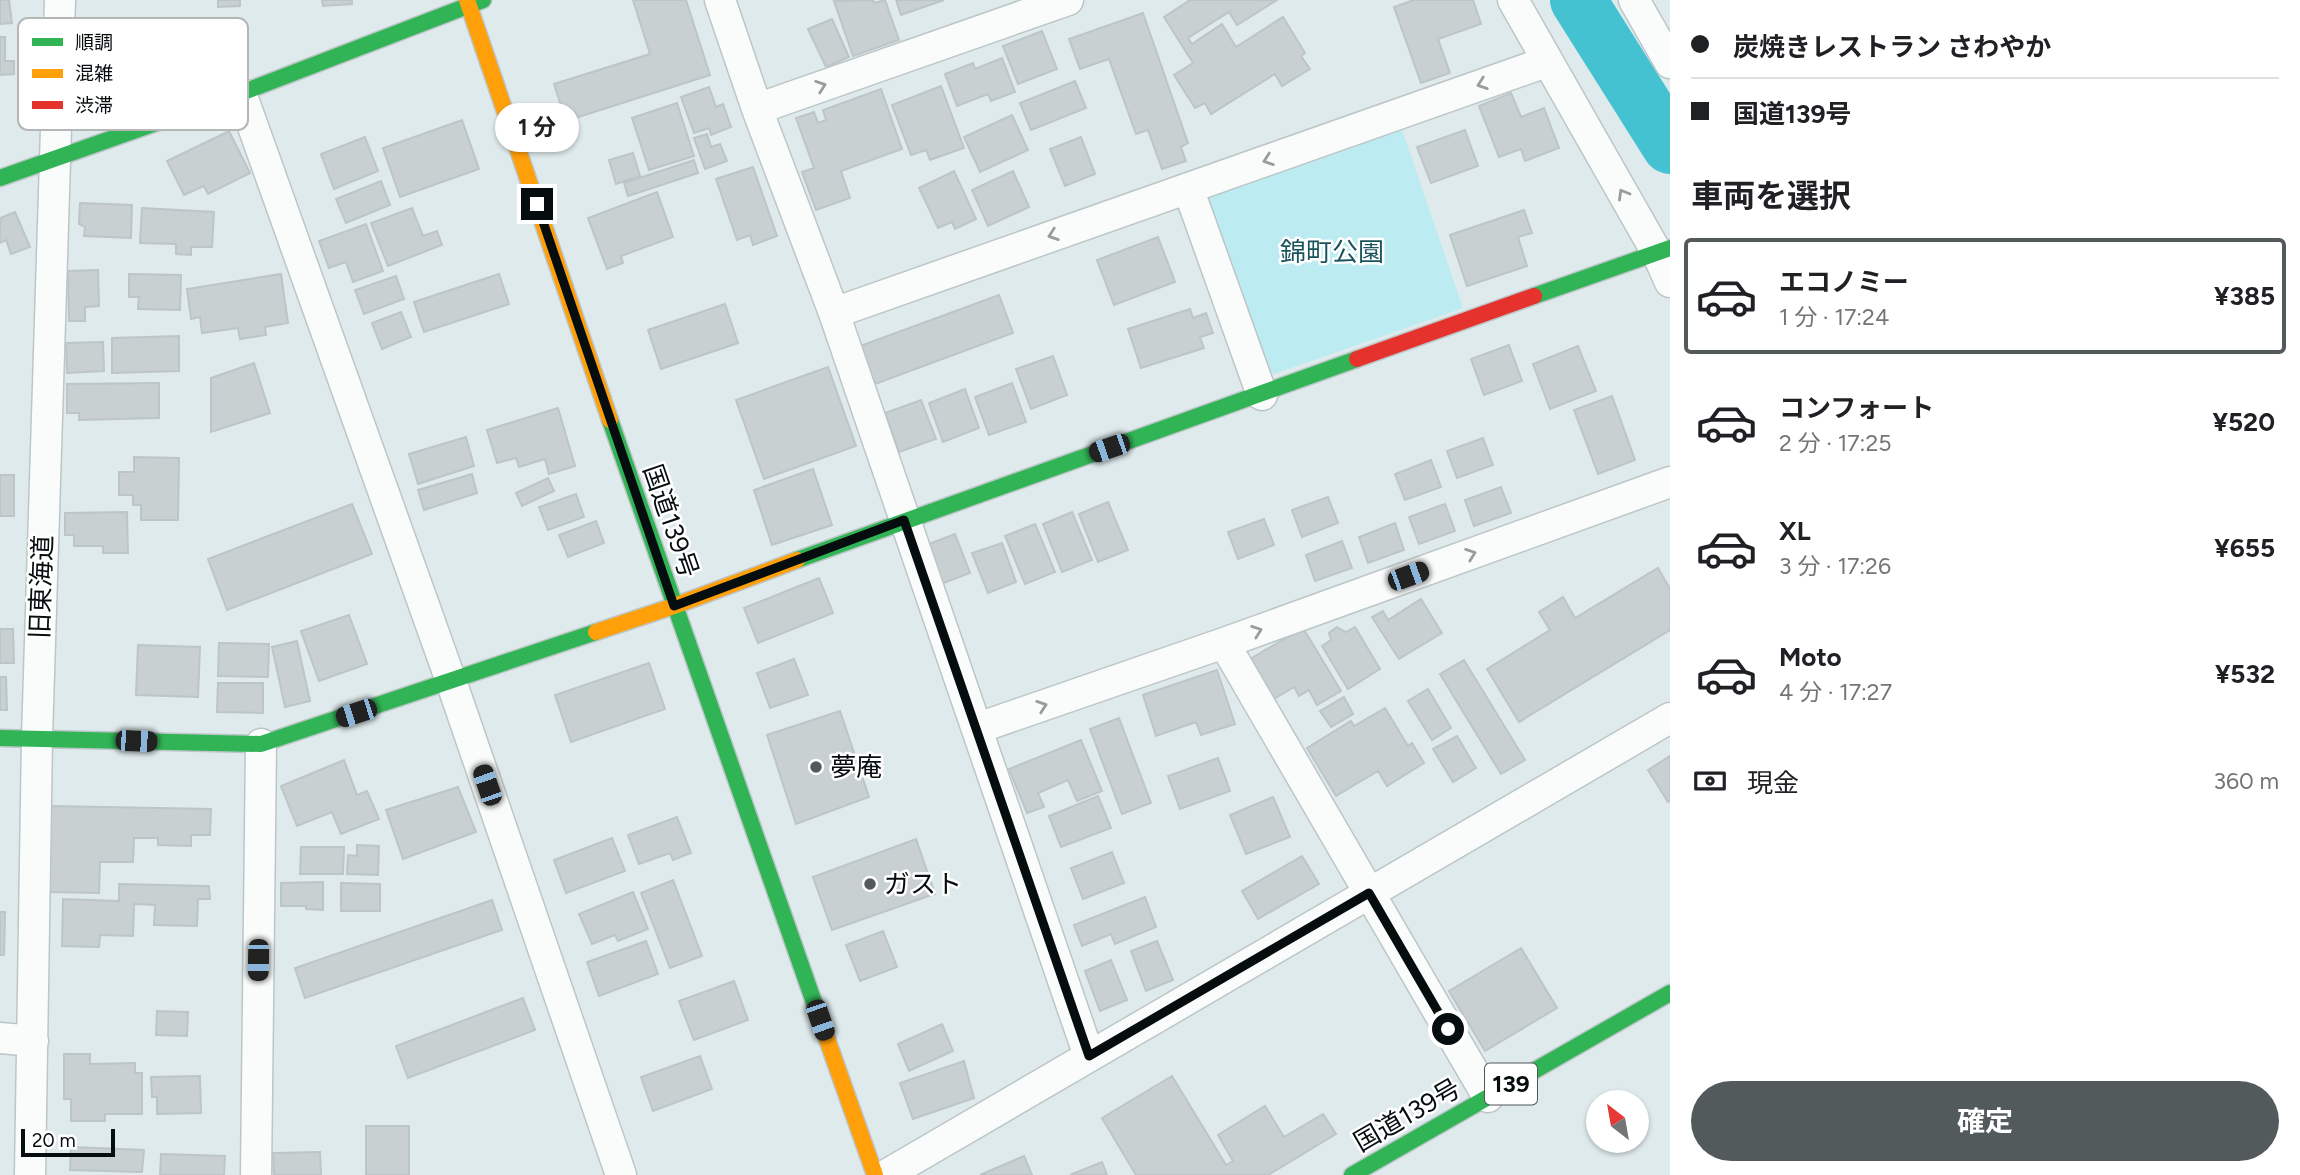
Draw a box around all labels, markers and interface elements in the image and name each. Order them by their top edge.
legend [18,18,248,130]
text: 順調 [75,31,113,54]
text: 炭焼きレストラン さわやか [1733,31,2051,63]
text: 混雑 [75,62,113,85]
one-way arrow [1477,76,1489,90]
one-way arrow [815,80,827,94]
text: 渋滞 [75,94,113,117]
text: 国道139号 [1733,98,1852,130]
callout: 1 分 [495,102,579,152]
text: 1 分 [518,113,556,141]
one-way arrow [1262,152,1274,166]
text: 車両を選択 [1691,177,1851,215]
route end [521,188,553,220]
one-way arrow [1618,188,1631,201]
one-way arrow [1047,227,1059,241]
park label: 錦町公園 [1280,236,1384,268]
icon: car [1695,265,1758,328]
text: エコノミー [1779,266,1909,298]
text: ¥385 [2214,280,2275,312]
text: 1 分 · 17:24 [1779,303,1889,331]
icon: car [1695,391,1758,454]
text: コンフォート [1779,392,1934,424]
text: ¥520 [2212,406,2275,438]
text: 2 分 · 17:25 [1779,429,1892,457]
car [1086,431,1133,465]
street label: 国道139号 [637,460,705,582]
text: XL [1779,515,1811,547]
icon: car [1695,517,1758,580]
text: ¥655 [2214,532,2275,564]
street label: 旧東海道 [23,534,59,640]
one-way arrow [1464,548,1476,562]
text: 3 分 · 17:26 [1779,552,1891,580]
car [1385,559,1432,593]
one-way arrow [1250,625,1263,639]
text: Moto [1779,641,1842,673]
icon: car [1695,643,1758,706]
text: ¥532 [2215,658,2275,690]
text: 4 分 · 17:27 [1779,678,1892,706]
car [333,697,380,729]
one-way arrow [1036,700,1048,714]
car [115,730,158,752]
place label: 夢庵 [830,751,882,783]
marker: 夢庵 [808,759,824,775]
car [471,762,504,808]
icon: cash [1691,762,1729,800]
text: 現金 [1747,767,1799,799]
text: 360 m [2213,767,2279,795]
place label: ガスト [884,868,962,900]
marker: ガスト [862,876,878,892]
car [248,939,269,981]
car [804,997,837,1043]
route start [1432,1013,1464,1045]
road number: 139 [1485,1064,1537,1104]
street label: 国道139号 [1348,1072,1466,1158]
button: 確定 [1691,1081,2279,1161]
north arrow [1586,1090,1648,1153]
map controls [1586,1090,1649,1153]
scale bar [21,1126,116,1158]
text: 20 m [32,1129,76,1152]

